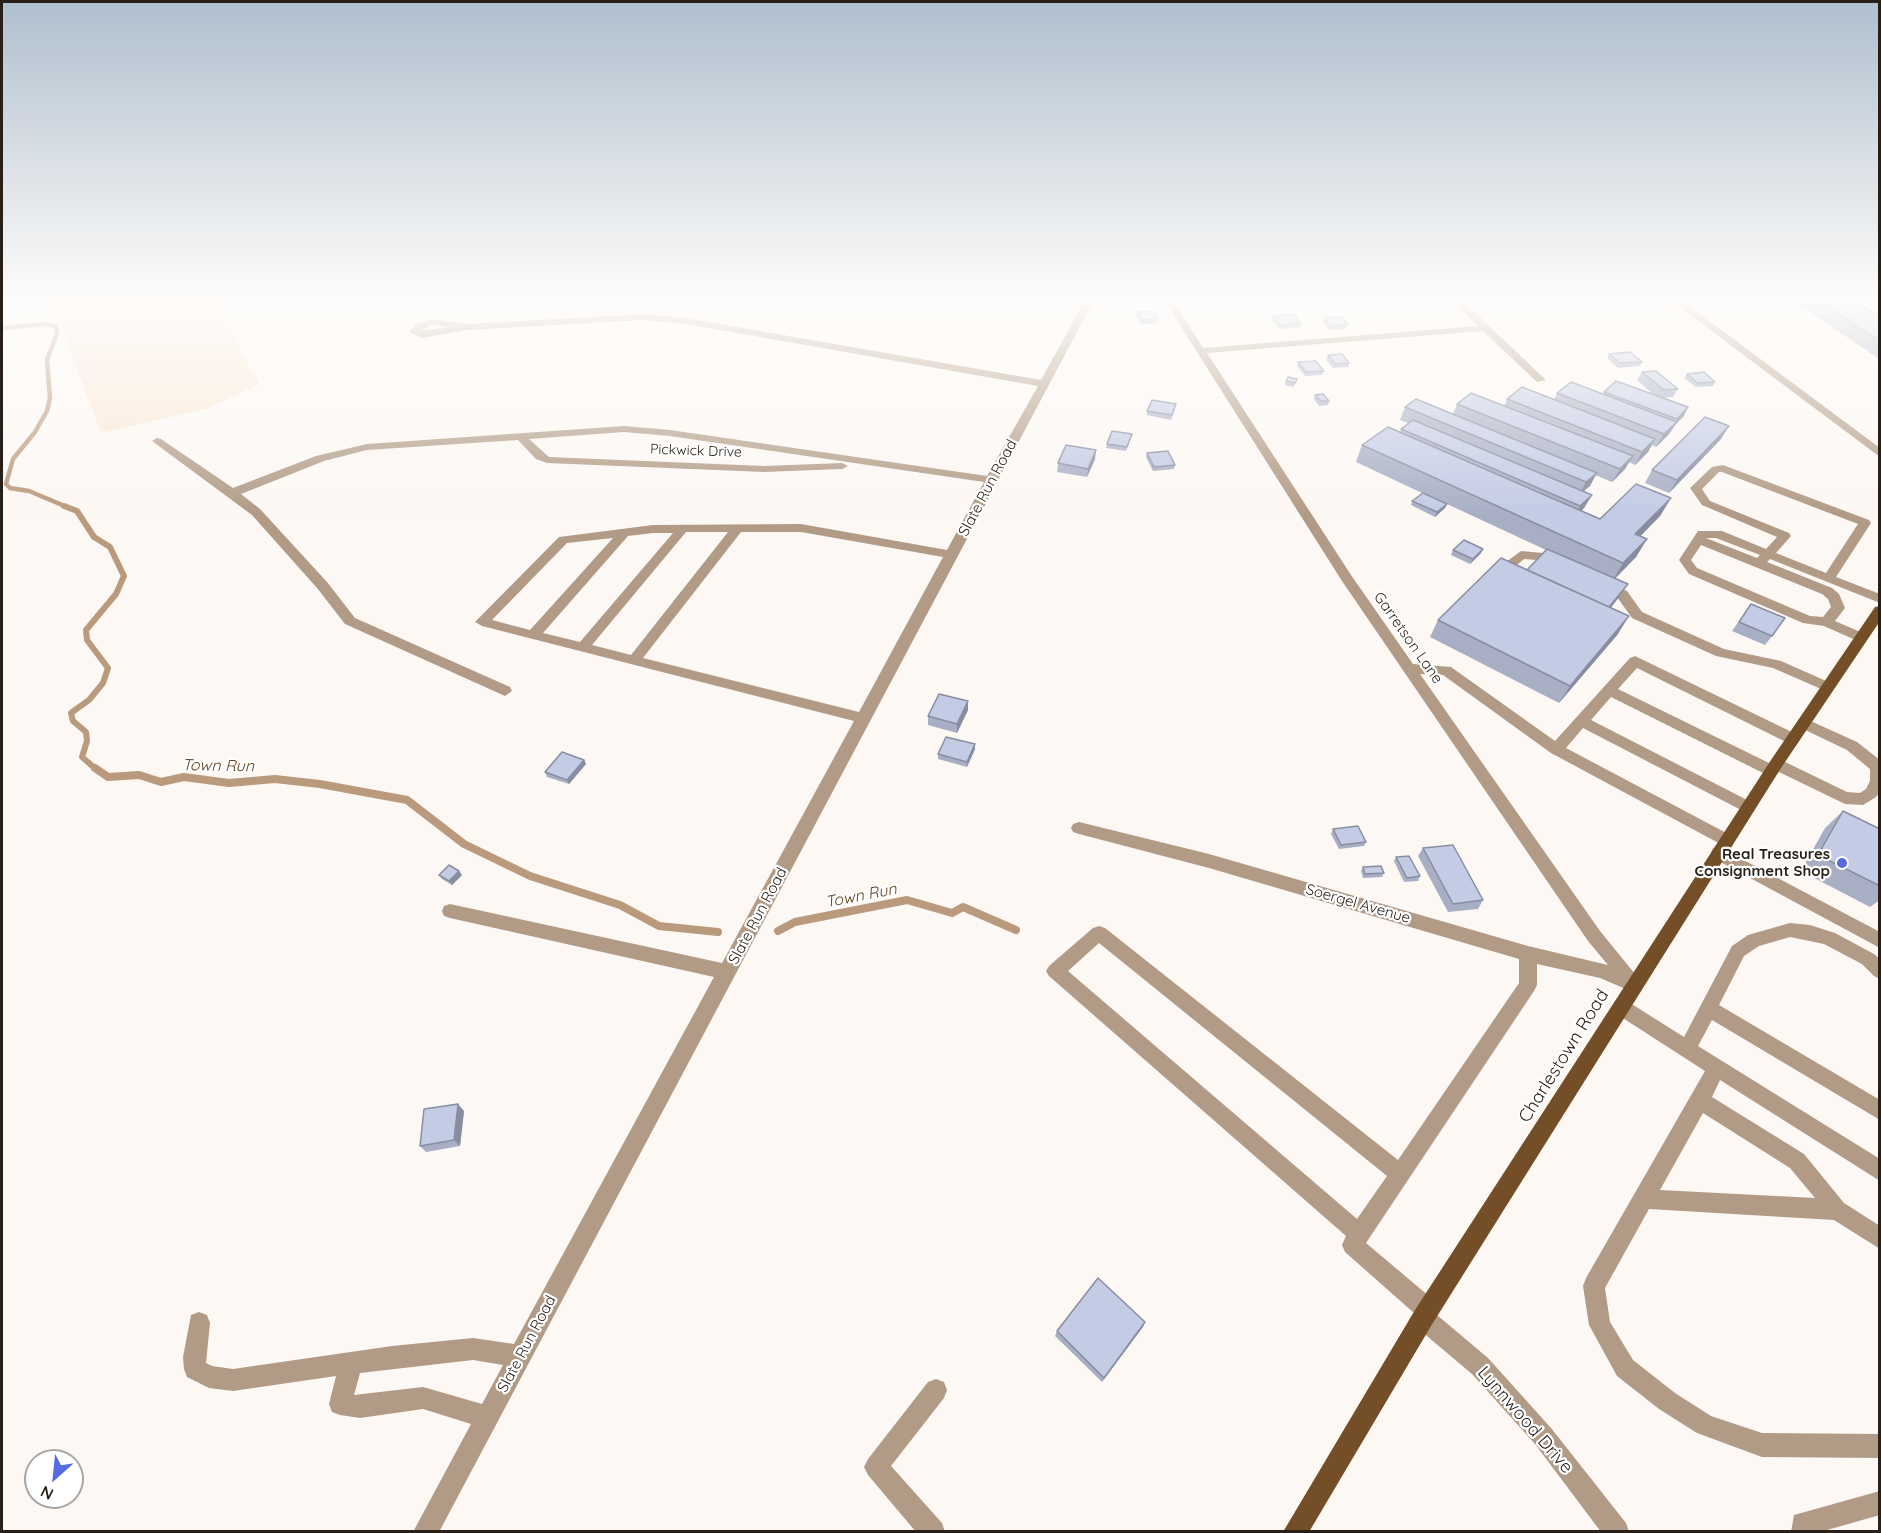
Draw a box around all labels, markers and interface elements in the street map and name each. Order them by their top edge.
street label: Slate Run Road [955,437,1021,539]
street label: Pickwick Drive [650,441,742,461]
street label: Garretson Lane [1370,589,1446,687]
water label: Town Run [182,756,254,776]
place label: Real Treasures Consignment Shop [1695,845,1830,880]
marker: Real Treasures Consignment Shop [1835,856,1849,870]
street label: Slate Run Road [725,865,791,967]
water label: Town Run [824,880,898,912]
street label: Soergel Avenue [1304,880,1412,928]
street label: Charlestown Road [1514,985,1614,1127]
street label: Slate Run Road [494,1293,560,1395]
street label: Lynnwood Drive [1473,1362,1577,1478]
north arrow [24,1449,84,1509]
text: N [37,1482,57,1505]

